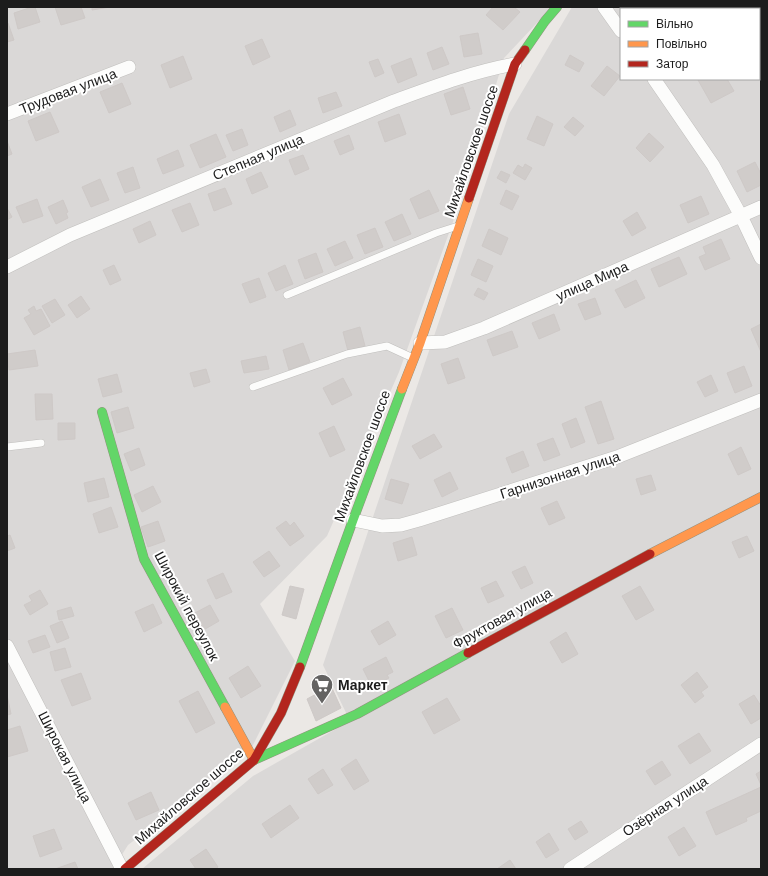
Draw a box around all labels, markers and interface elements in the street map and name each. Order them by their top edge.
legend [620,8,760,80]
text: Вільно [656,16,694,32]
text: Повільно [656,36,707,52]
text: Затор [656,56,689,72]
street label: Трудовая улица [17,64,119,118]
street label: Михайловское шоссе [440,82,502,220]
street label: Степная улица [210,130,306,184]
street label: улица Мира [553,257,631,305]
street label: Михайловское шоссе [330,388,394,524]
street label: Гарнизонная улица [498,447,622,503]
street label: Широкий переулок [151,548,224,665]
street label: Фруктовая улица [449,583,555,653]
supermarket icon: Маркет [309,672,335,705]
place label: Маркет [338,676,388,694]
street label: Широкая улица [34,708,96,806]
street label: Михайловское шоссе [131,744,247,848]
street label: Озёрная улица [619,772,711,840]

